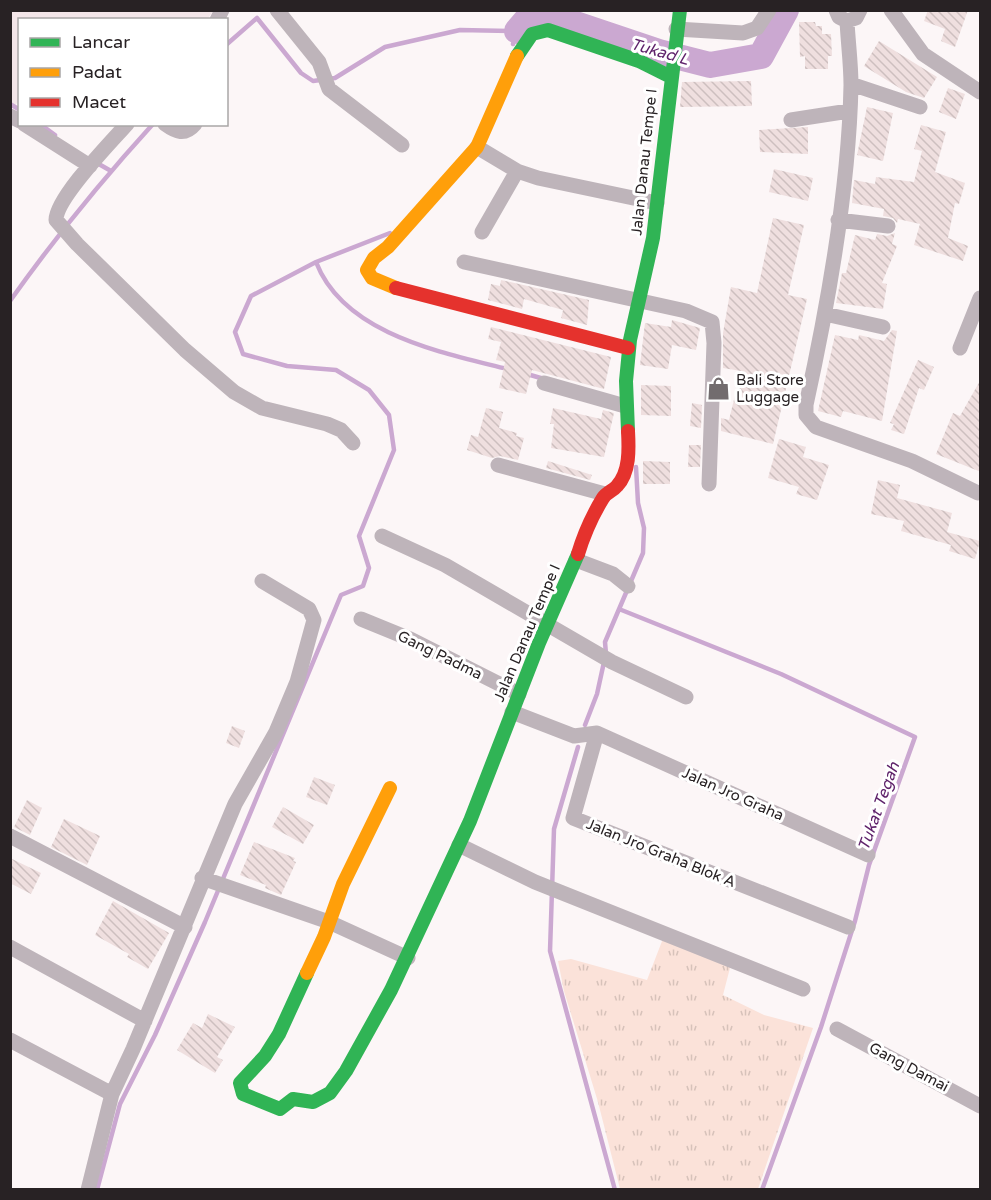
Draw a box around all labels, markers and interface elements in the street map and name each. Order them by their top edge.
legend [18,18,228,126]
text: Lancar [72,31,130,53]
water label: Tukad L [628,34,692,70]
text: Padat [72,61,122,83]
street label: Jalan Danau Tempe I [627,88,661,236]
text: Macet [72,91,126,113]
place label: Bali Store Luggage [736,371,804,406]
shop icon: Bali Store Luggage [705,376,731,402]
street label: Jalan Danau Tempe I [490,562,564,704]
street label: Gang Padma [395,627,485,683]
water label: Tukat Tegah [854,758,905,853]
street label: Jalan Jro Graha [679,764,787,824]
street label: Jalan Jro Graha Blok A [584,815,738,891]
street label: Gang Damai [866,1038,952,1096]

